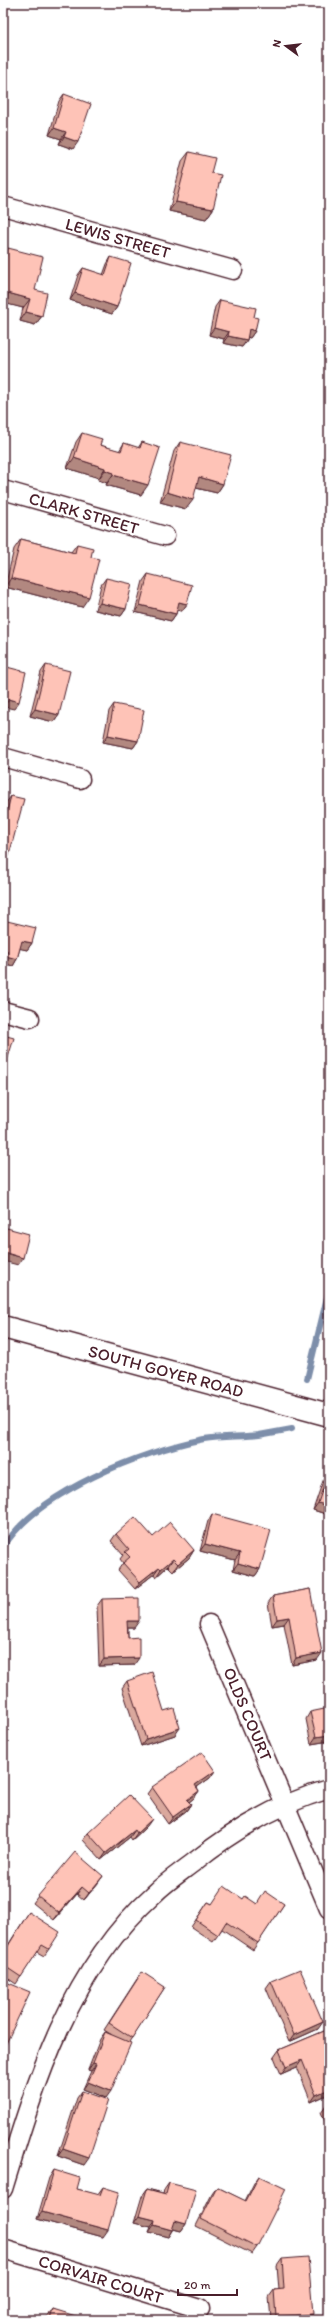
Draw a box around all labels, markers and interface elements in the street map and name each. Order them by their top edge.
north arrow [266,26,306,66]
text: N [270,38,284,49]
street label: LEWIS STREET [63,213,173,263]
street label: CLARK STREET [27,488,142,538]
street label: SOUTH GOYER ROAD [86,1341,246,1401]
street label: OLDS COURT [219,1664,277,1764]
street label: CORVAIR COURT [36,2250,166,2308]
scale bar [178,2271,237,2297]
text: 20 m [184,2278,211,2292]

